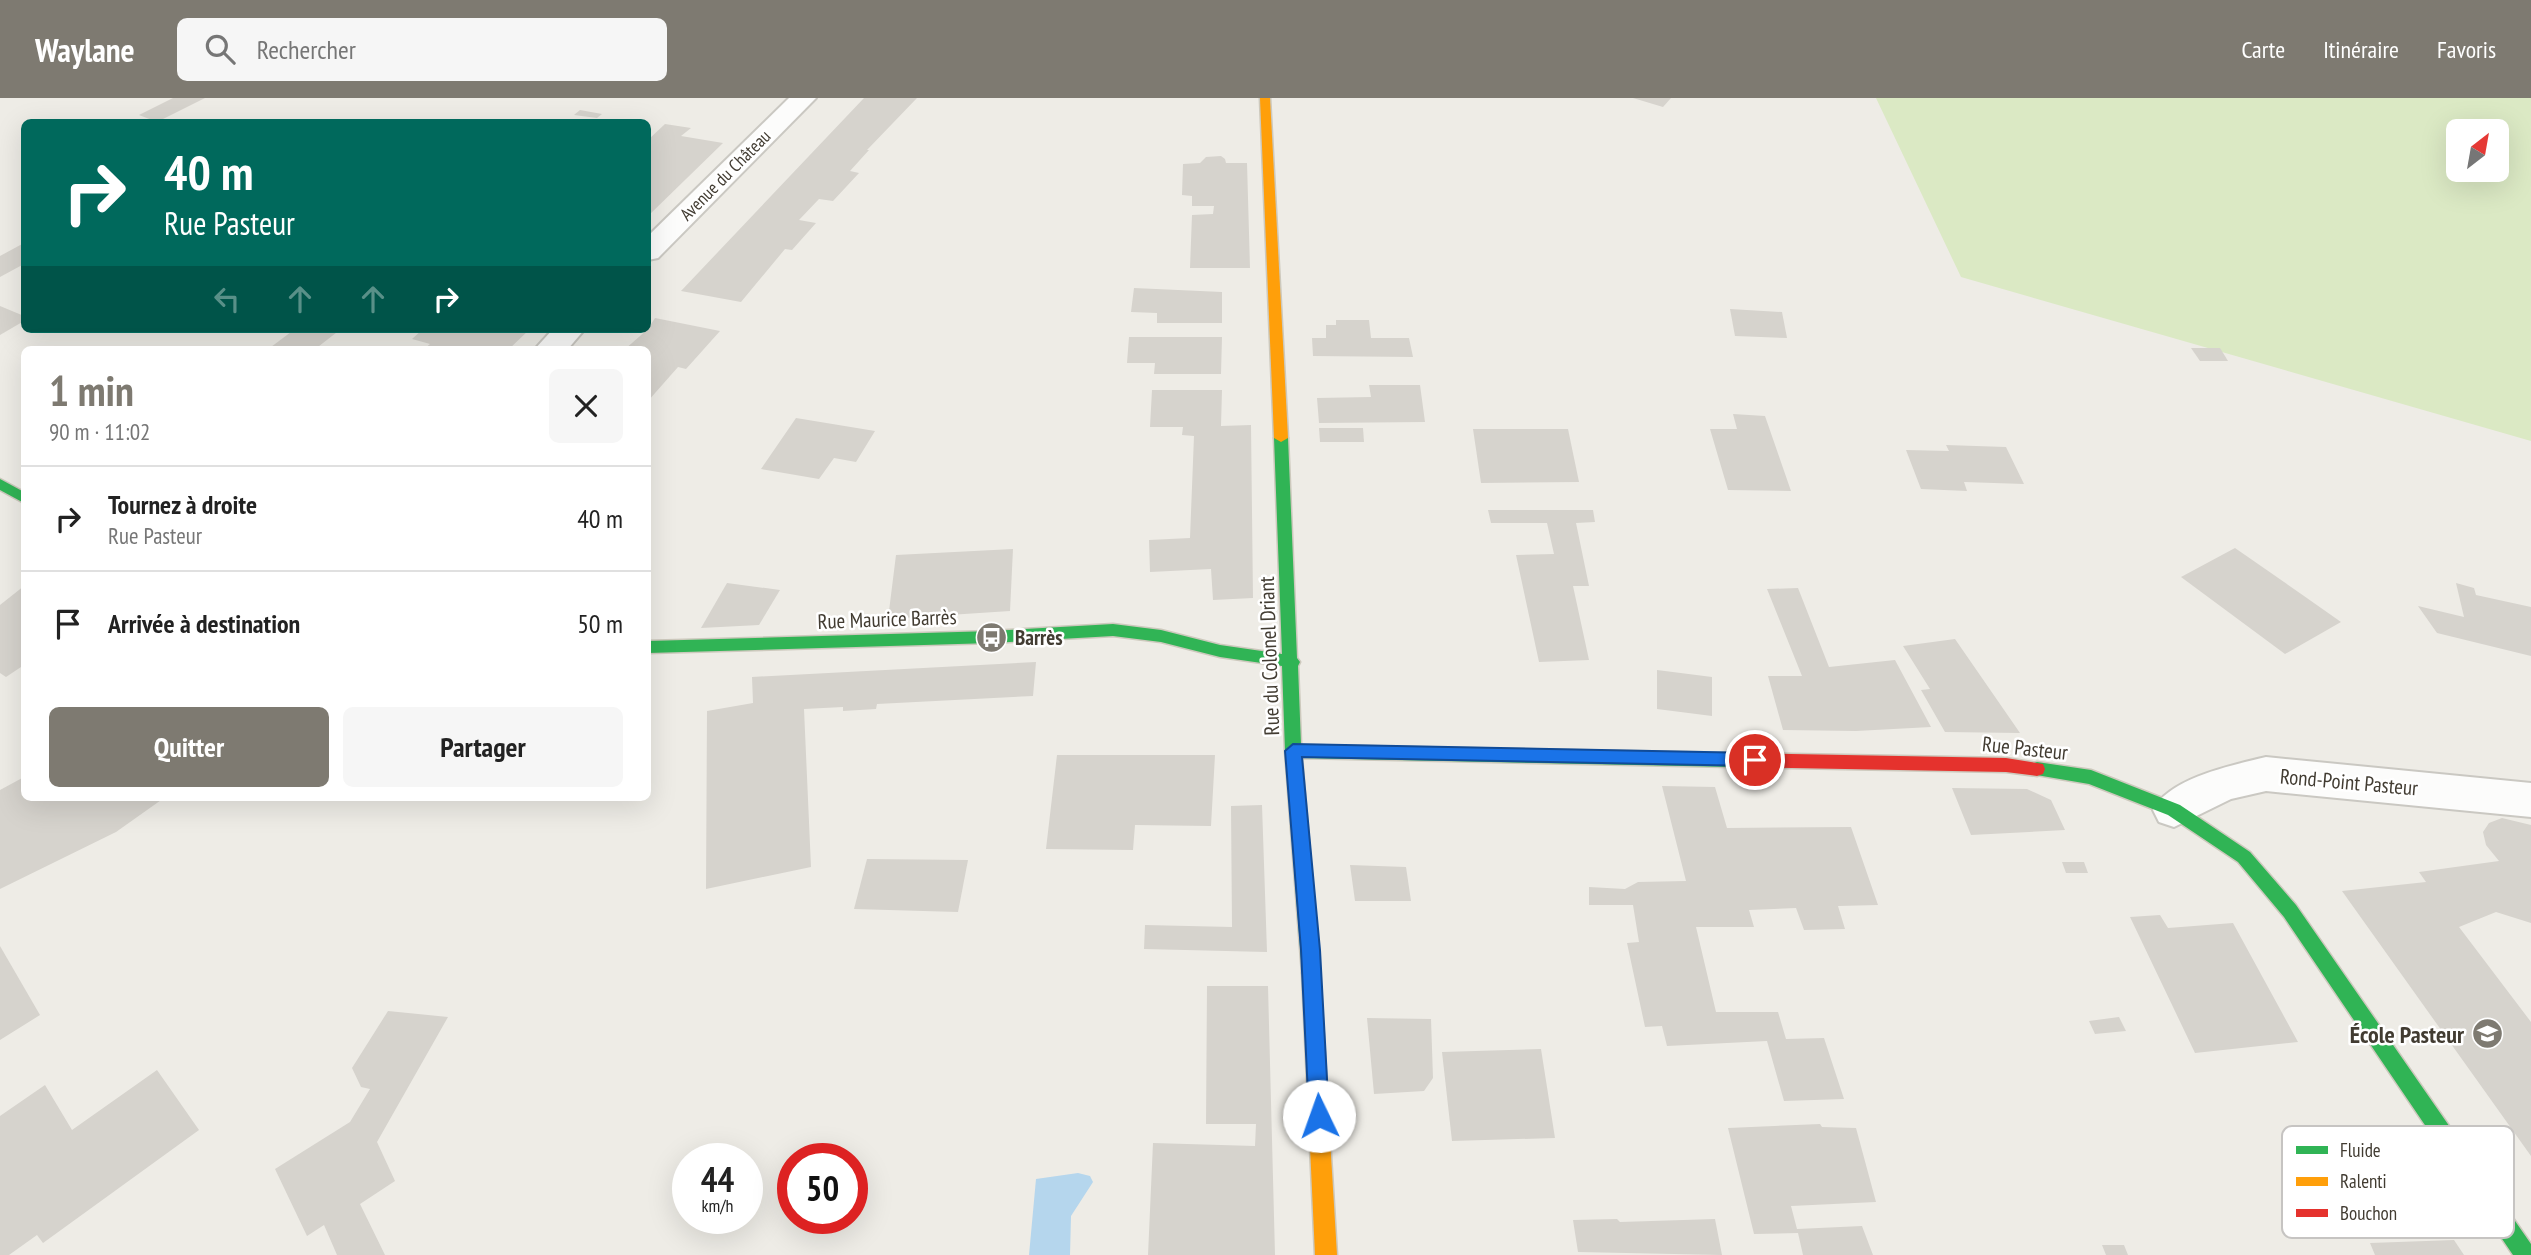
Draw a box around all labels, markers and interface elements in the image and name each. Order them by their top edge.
search box [177,18,667,81]
text: Waylane [35,28,135,71]
icon: search [201,30,239,68]
text: Rechercher [257,33,356,66]
text: Carte [2241,34,2285,65]
text: Itinéraire [2323,34,2399,65]
text: Favoris [2437,34,2496,65]
north arrow [2446,119,2510,182]
map controls [2446,119,2509,182]
street label: Avenue du Château [675,125,775,225]
text: 40 m [164,140,253,204]
icon: right [49,147,140,238]
text: Rue Pasteur [164,202,295,244]
icon: left [208,280,246,318]
icon: ahead [281,280,319,318]
icon: ahead [354,280,392,318]
icon: right [427,280,465,318]
text: 1 min [49,363,134,418]
button: close [549,369,623,443]
text: 90 m · 11:02 [49,417,150,446]
text: Tournez à droite [108,488,257,521]
icon: right [49,500,87,538]
text: 40 m [577,502,623,535]
text: Rue Pasteur [108,521,202,550]
street label: Rue du Colonel Driant [1253,576,1285,736]
street label: Rue Maurice Barrès [817,603,957,635]
icon: arrive [49,605,87,643]
text: Arrivée à destination [108,607,300,640]
text: 50 m [577,607,623,640]
bus stop icon: Barrès [975,620,1009,654]
place label: Barrès [1015,624,1063,651]
button: Quitter [49,707,329,787]
button: Partager [343,707,623,787]
pin [1725,730,1785,790]
street label: Rue Pasteur [1981,730,2069,766]
icon: arrive [1736,741,1774,779]
street label: Rond-Point Pasteur [2279,763,2419,801]
school or university icon: École Pasteur [2470,1017,2504,1051]
place label: École Pasteur [2350,1019,2465,1050]
position arrow [1282,1079,1356,1153]
legend [2282,1126,2514,1238]
text: Fluide [2340,1138,2381,1162]
speed limit sign: 50 [777,1143,868,1234]
text: 44 [701,1156,734,1202]
text: Ralenti [2340,1169,2387,1193]
text: km/h [702,1194,733,1217]
text: Bouchon [2340,1201,2397,1225]

